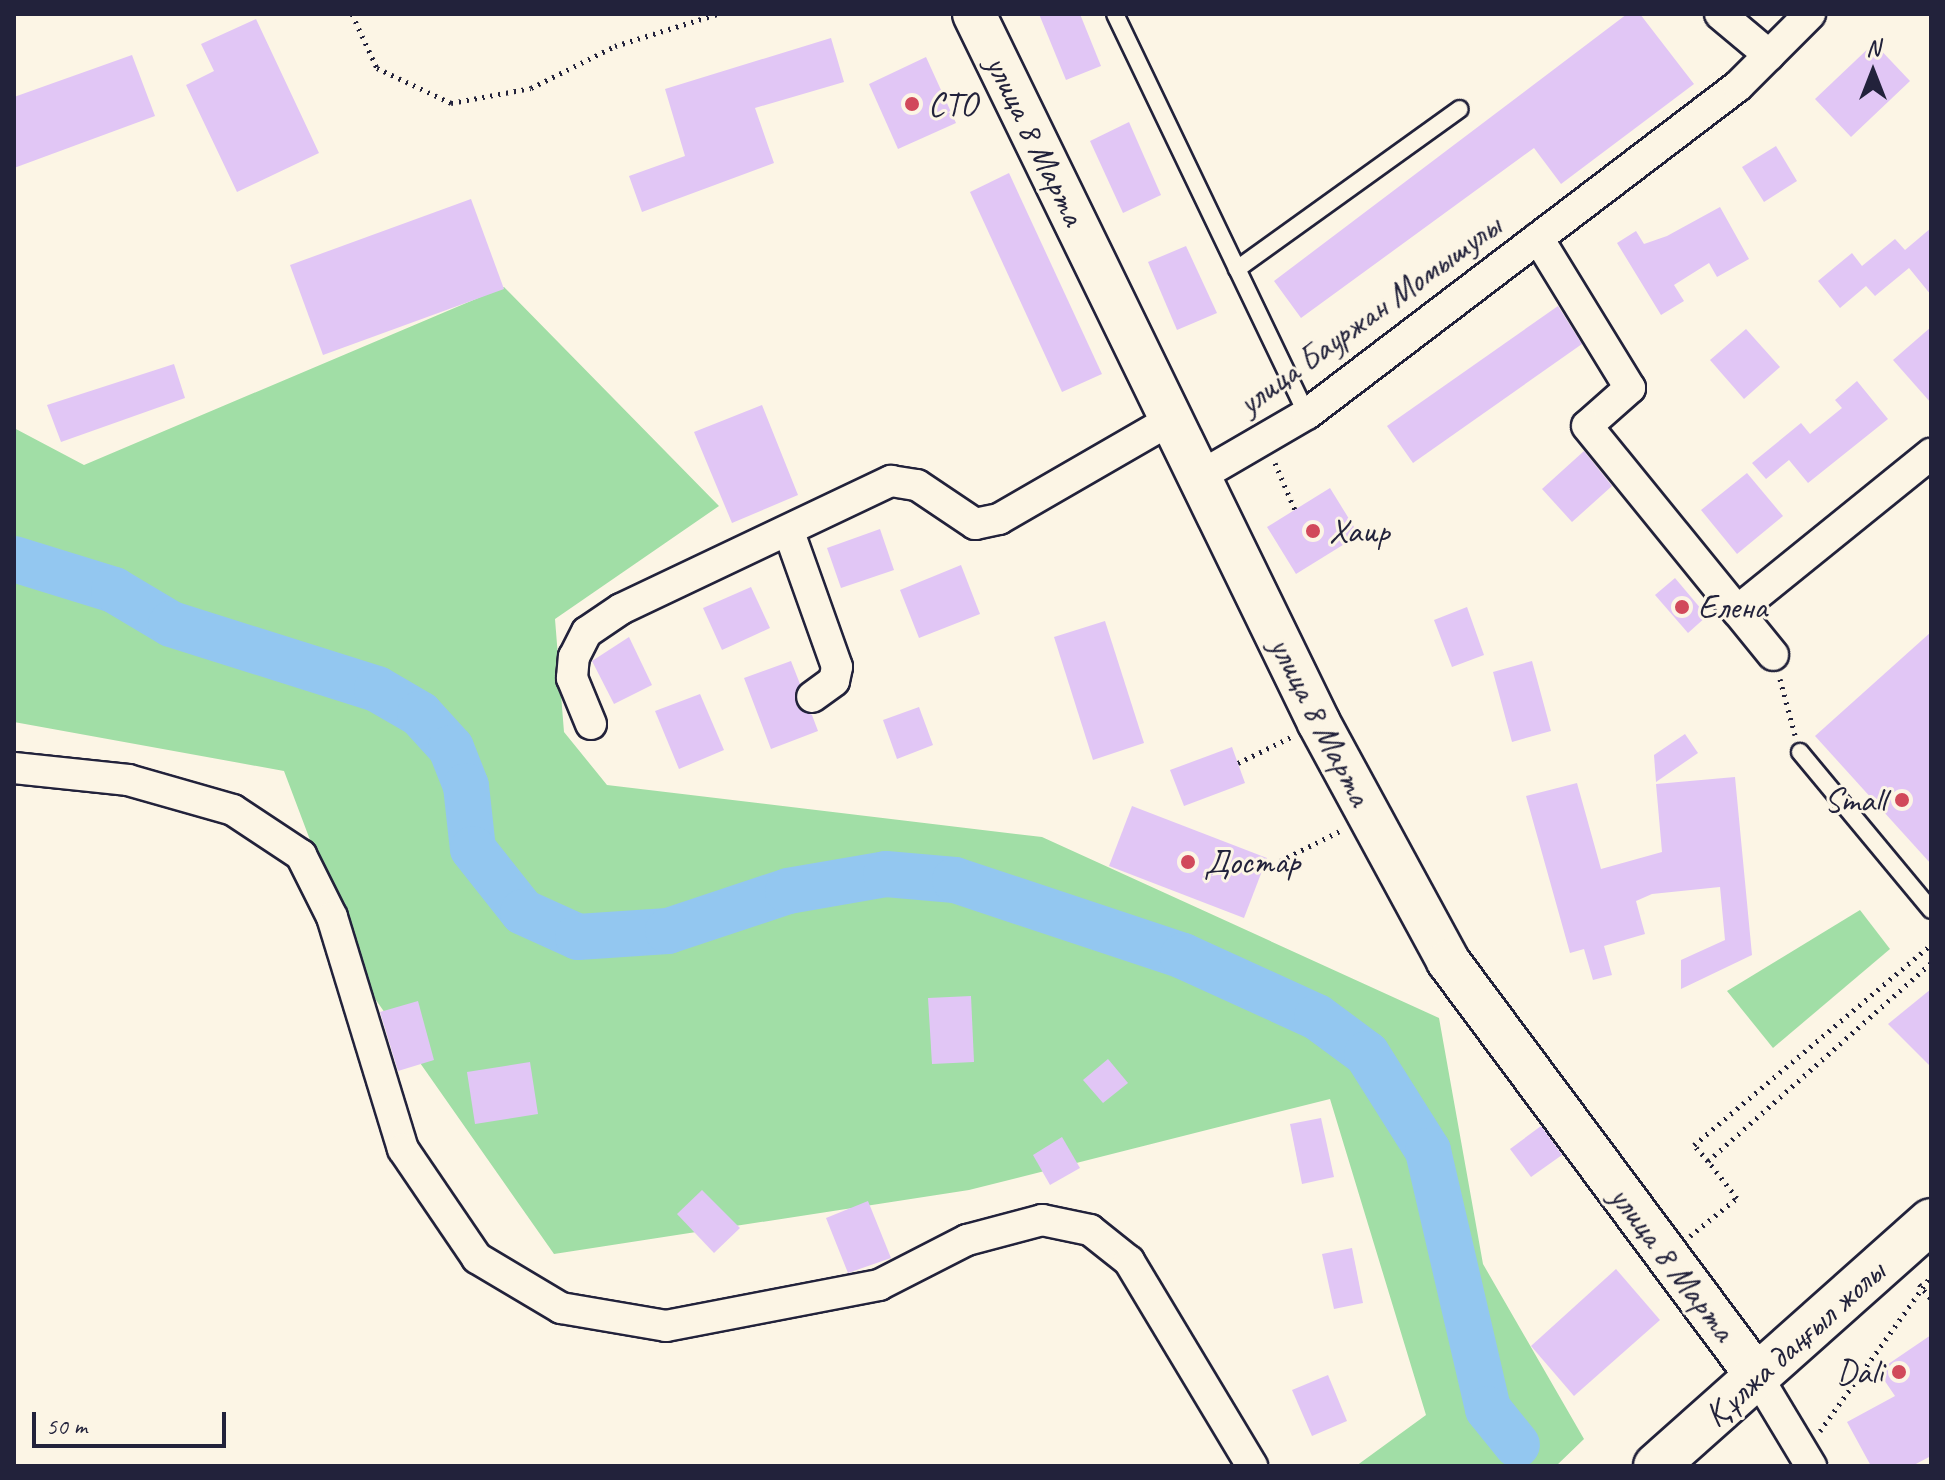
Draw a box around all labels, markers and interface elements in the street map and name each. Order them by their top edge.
north arrow [1833,32,1913,112]
text: N [1866,34,1880,62]
street label: улица 8 Марта [977,49,1095,231]
place label: СТО [928,84,977,124]
marker: СТО [903,95,921,113]
street label: улица Бауржан Момышулы [1230,205,1508,423]
place label: Хаир [1329,511,1390,551]
marker: Хаир [1304,522,1322,540]
place label: Елена [1698,587,1767,627]
marker: Елена [1673,598,1691,616]
street label: улица 8 Марта [1261,630,1381,812]
place label: Small [1824,780,1886,820]
marker: Small [1893,791,1911,809]
place label: Достар [1204,842,1300,882]
marker: Достар [1179,853,1197,871]
street label: улица 8 Марта [1601,1177,1745,1349]
street label: Құлжа даңғыл жолы [1694,1250,1894,1436]
place label: Dali [1836,1352,1883,1392]
marker: Dali [1890,1363,1908,1381]
scale bar [36,1396,230,1446]
text: 50 m [46,1411,87,1441]

